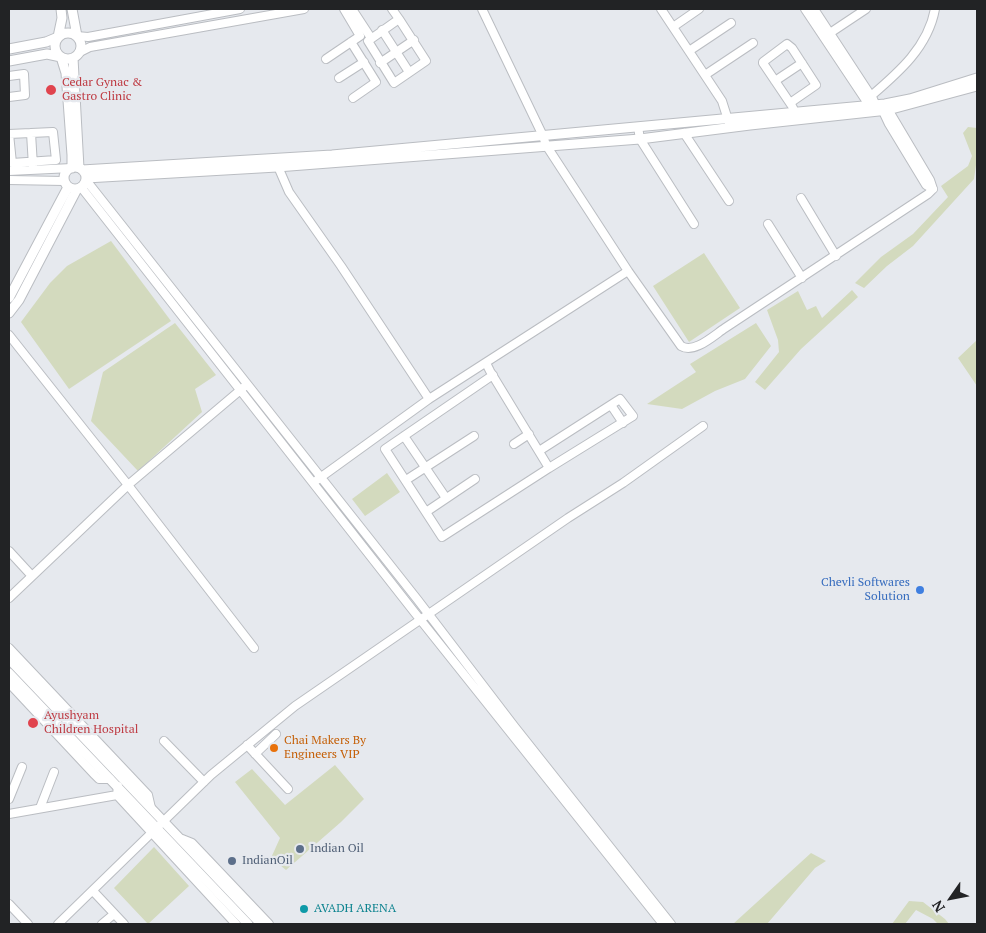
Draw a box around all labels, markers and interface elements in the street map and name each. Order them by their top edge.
place label: Cedar Gynac & Gastro Clinic [62,76,142,104]
marker: Cedar Gynac & Gastro Clinic [44,83,58,97]
place label: Chevli Softwares Solution [821,576,910,604]
marker: Chevli Softwares Solution [914,584,926,596]
place label: Ayushyam Children Hospital [44,709,138,737]
marker: Ayushyam Children Hospital [26,716,40,730]
place label: Chai Makers By Engineers VIP [284,734,366,762]
marker: Chai Makers By Engineers VIP [268,742,280,754]
place label: Indian Oil [310,842,364,856]
marker: Indian Oil [294,843,306,855]
place label: IndianOil [242,854,293,868]
marker: IndianOil [226,855,238,867]
north arrow [926,873,976,923]
text: N [927,897,949,916]
place label: AVADH ARENA [314,902,396,916]
marker: AVADH ARENA [298,903,310,915]

